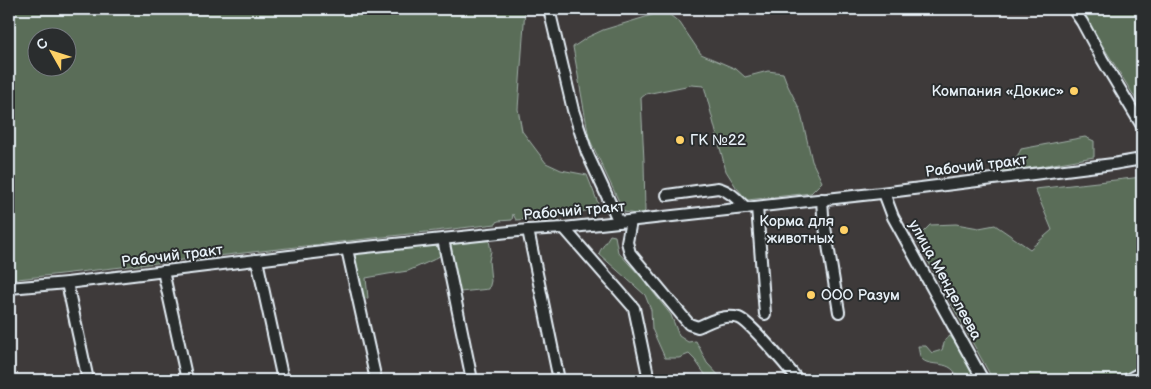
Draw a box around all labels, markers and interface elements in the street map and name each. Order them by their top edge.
north arrow [28,28,78,78]
text: С [33,35,52,53]
place label: Компания «Докис» [931,82,1064,101]
marker: Компания «Докис» [1068,85,1080,97]
place label: ГК №22 [690,131,746,150]
marker: ГК №22 [674,134,686,146]
street label: Рабочий тракт [924,150,1028,182]
street label: Рабочий тракт [522,197,626,225]
place label: Корма для животных [759,212,834,248]
street label: улица Менделеева [904,217,986,343]
marker: Корма для животных [838,224,850,236]
street label: Рабочий тракт [120,240,224,272]
place label: ООО Разум [821,286,900,305]
marker: ООО Разум [805,289,817,301]

